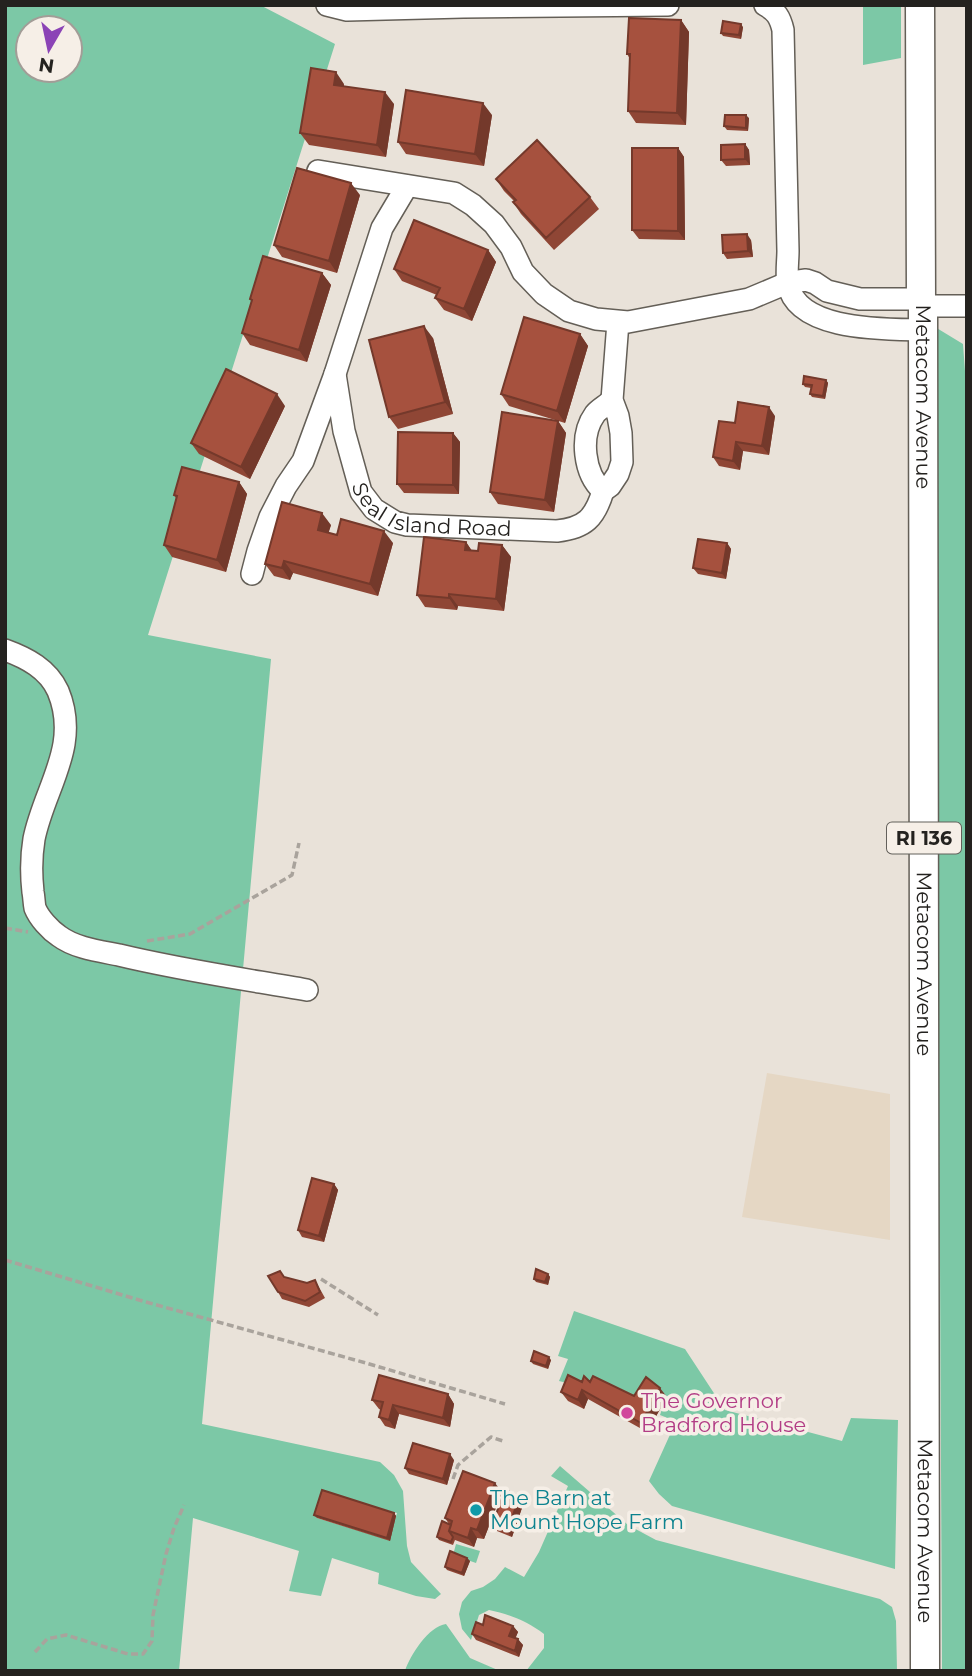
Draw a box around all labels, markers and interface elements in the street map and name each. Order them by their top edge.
north arrow [14,14,84,84]
text: N [37,53,56,78]
street label: Metacom Avenue [911,304,936,489]
street label: Seal Island Road [347,480,512,541]
road number: RI 136 [887,822,961,853]
street label: Metacom Avenue [912,871,937,1056]
place label: The Governor Bradford House [641,1388,806,1437]
marker: The Governor Bradford House [619,1405,635,1421]
street label: Metacom Avenue [913,1438,938,1623]
place label: The Barn at Mount Hope Farm [490,1485,684,1534]
marker: The Barn at Mount Hope Farm [468,1502,484,1518]

